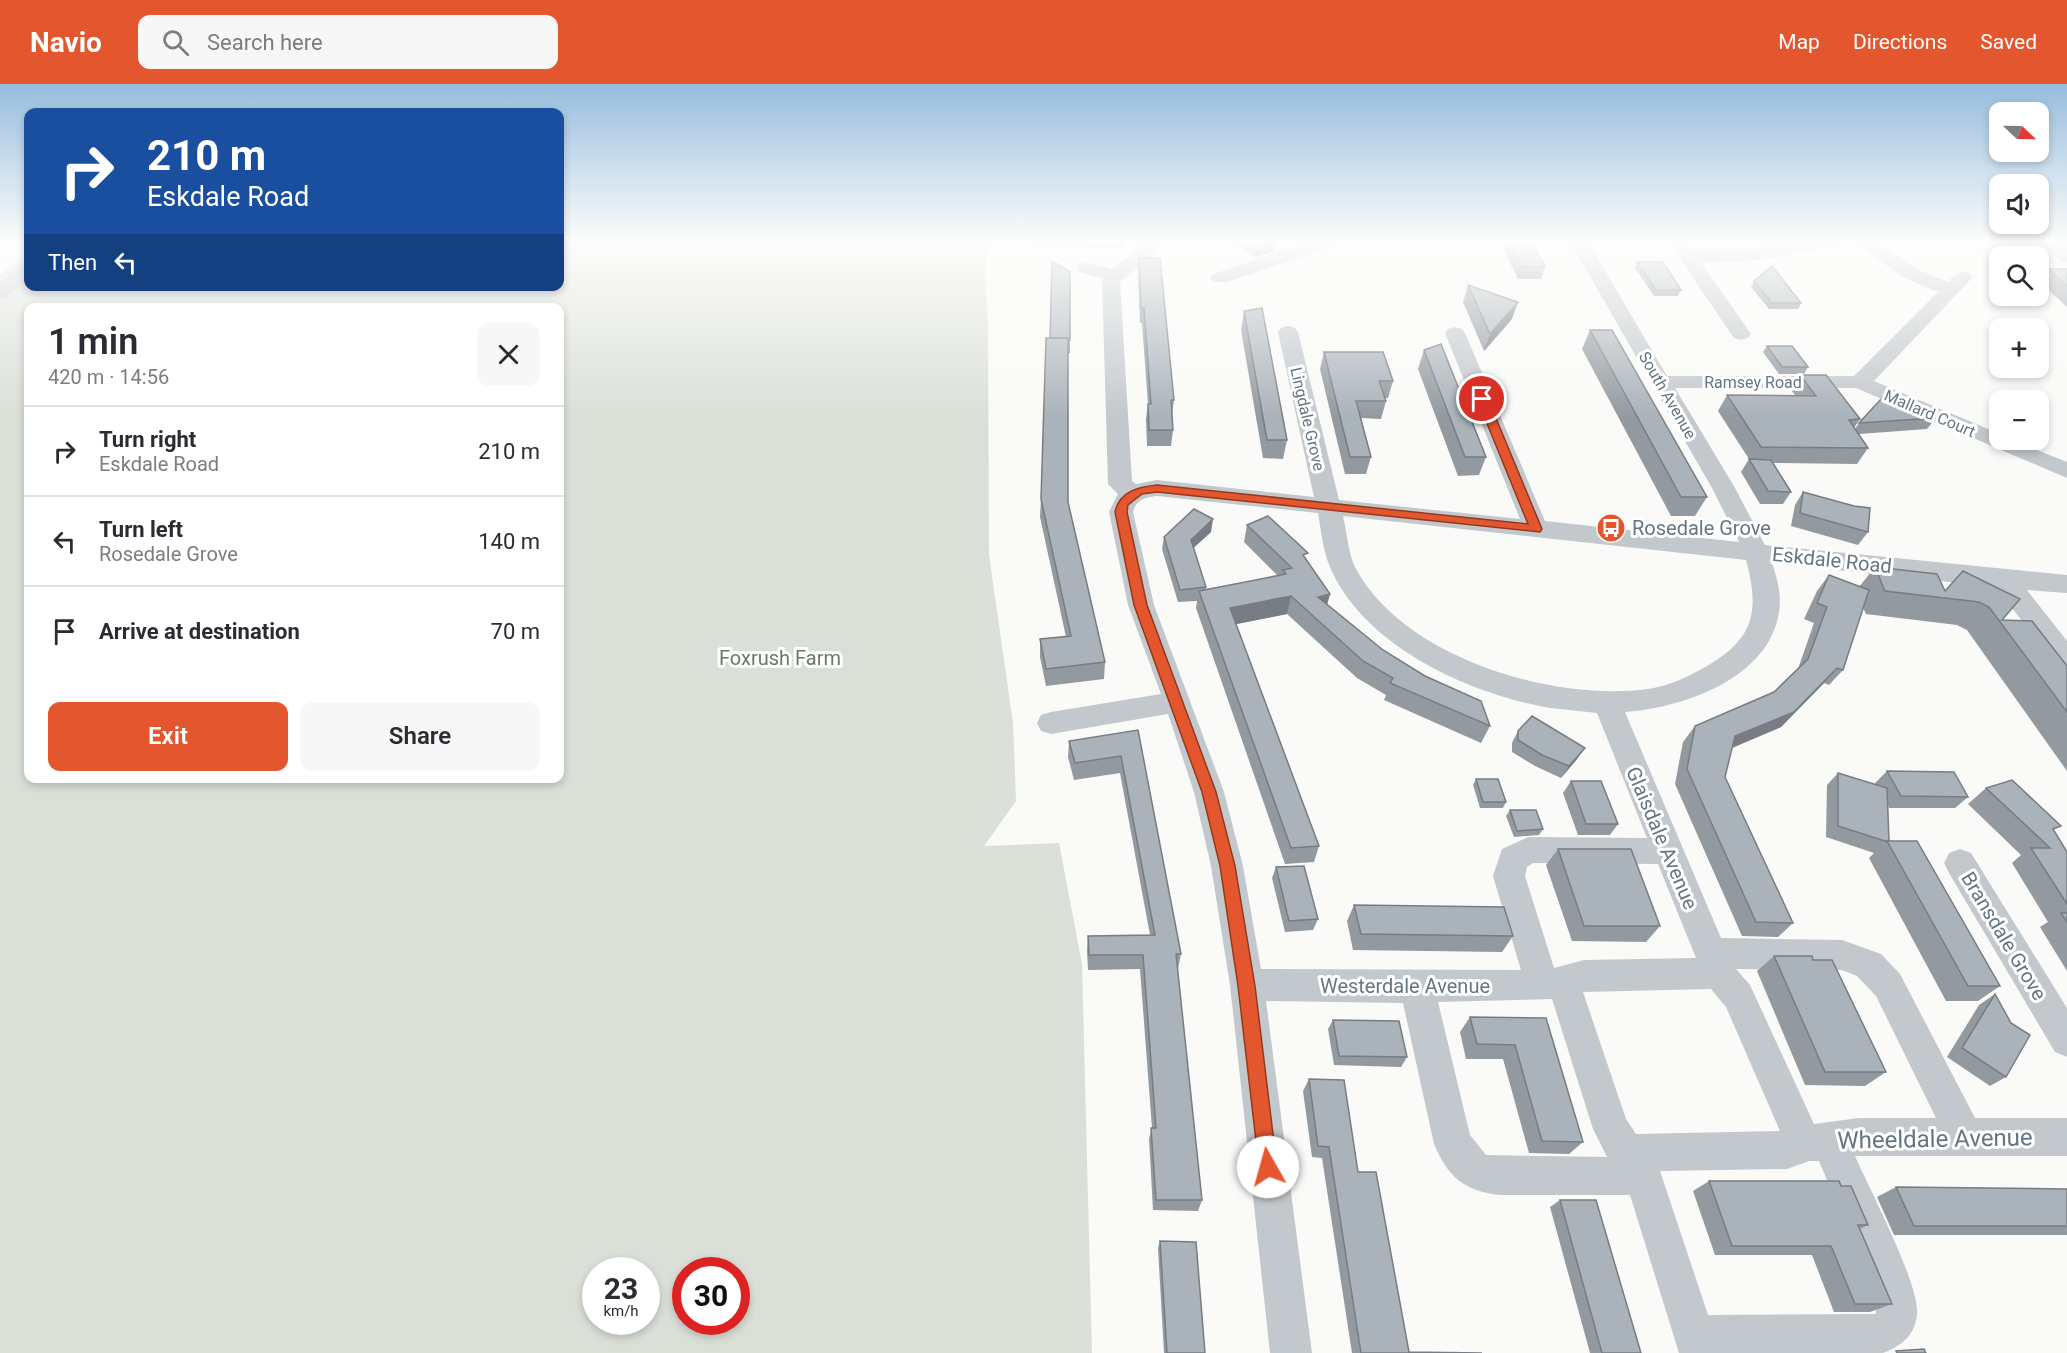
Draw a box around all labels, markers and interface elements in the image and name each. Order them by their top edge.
search box [138,15,558,69]
text: Navio [30,26,102,59]
icon: search [159,26,192,59]
text: Search here [207,30,323,55]
text: Map [1778,30,1820,54]
text: Directions [1853,30,1947,54]
text: Saved [1980,30,2037,54]
north arrow [1989,102,2049,162]
map controls [1989,102,2049,450]
text: 210 m [147,131,266,180]
icon: right [48,132,126,210]
button: sound [1989,174,2049,234]
text: Eskdale Road [147,181,309,213]
icon: left [109,246,142,279]
button: search [1989,246,2049,306]
text: Then [48,250,97,275]
button: + [1989,318,2049,378]
text: 1 min [48,321,138,363]
button: close [477,323,540,386]
street label: South Avenue [1635,348,1700,442]
text: 420 m · 14:56 [48,365,169,389]
street label: Lingdale Grove [1286,365,1329,473]
pin [1456,373,1507,424]
street label: Ramsey Road [1704,373,1802,392]
icon: arrive [1465,382,1498,415]
street label: Mallard Court [1882,386,1978,441]
button: − [1989,390,2049,450]
text: Turn right [99,427,196,452]
icon: right [48,435,81,468]
text: 210 m [478,439,540,464]
text: Eskdale Road [99,452,219,476]
bus stop icon: Rosedale Grove [1595,512,1627,544]
place label: Rosedale Grove [1632,516,1771,540]
text: Turn left [99,517,183,542]
icon: left [48,525,81,558]
text: 140 m [478,529,540,554]
text: Rosedale Grove [99,542,238,566]
street label: Eskdale Road [1771,542,1893,578]
icon: arrive [48,615,81,648]
text: Arrive at destination [99,619,300,644]
text: 70 m [491,619,540,644]
park label: Foxrush Farm [719,646,841,670]
button: Exit [48,702,288,771]
button: Share [300,702,540,771]
street label: Glaisdale Avenue [1621,763,1703,913]
street label: Bransdale Grove [1956,868,2052,1004]
street label: Westerdale Avenue [1320,974,1490,998]
street label: Wheeldale Avenue [1837,1123,2033,1155]
position arrow [1236,1135,1300,1199]
speed limit sign: 30 [672,1257,750,1335]
text: 23 [604,1271,638,1306]
text: km/h [603,1302,639,1320]

